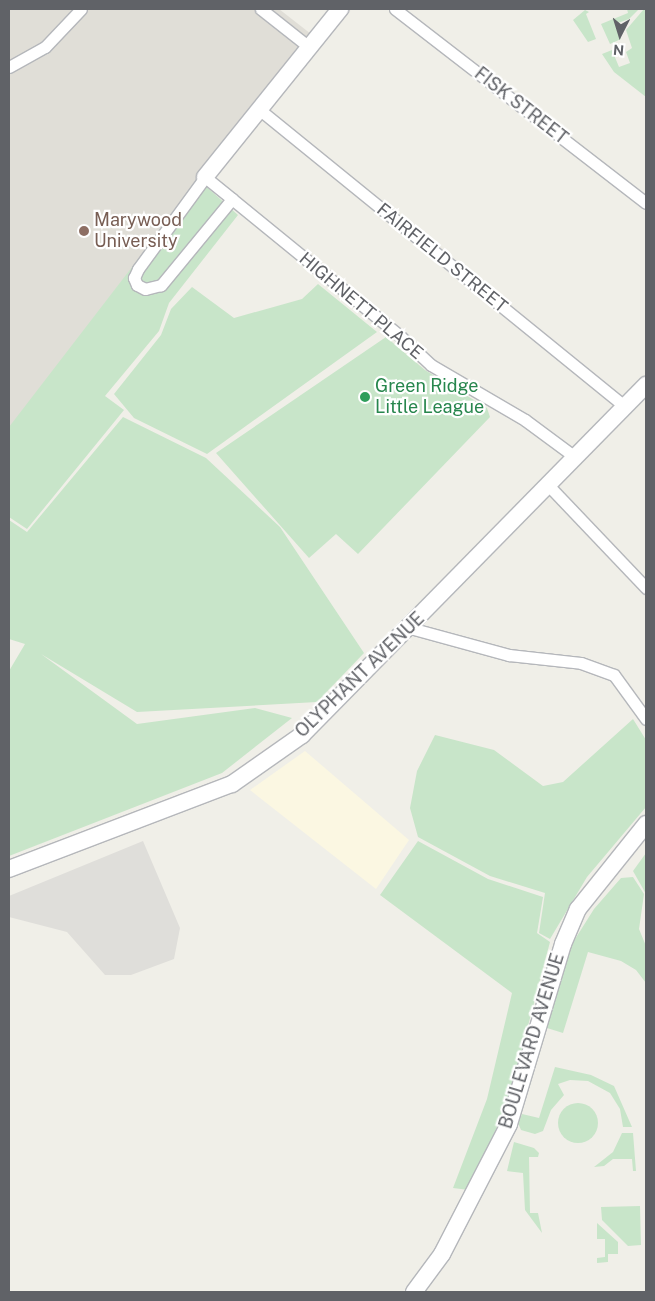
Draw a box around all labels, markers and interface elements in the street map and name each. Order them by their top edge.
north arrow [595,10,645,60]
text: N [613,41,625,58]
street label: FISK STREET [470,63,572,149]
street label: FAIRFIELD STREET [372,199,512,317]
place label: Marywood University [94,210,182,252]
marker: Marywood University [78,225,90,237]
street label: HIGHNETT PLACE [295,248,427,364]
place label: Green Ridge Little League [375,376,484,418]
marker: Green Ridge Little League [359,391,371,403]
street label: OLYPHANT AVENUE [291,608,429,742]
street label: BOULEVARD AVENUE [495,951,569,1131]

